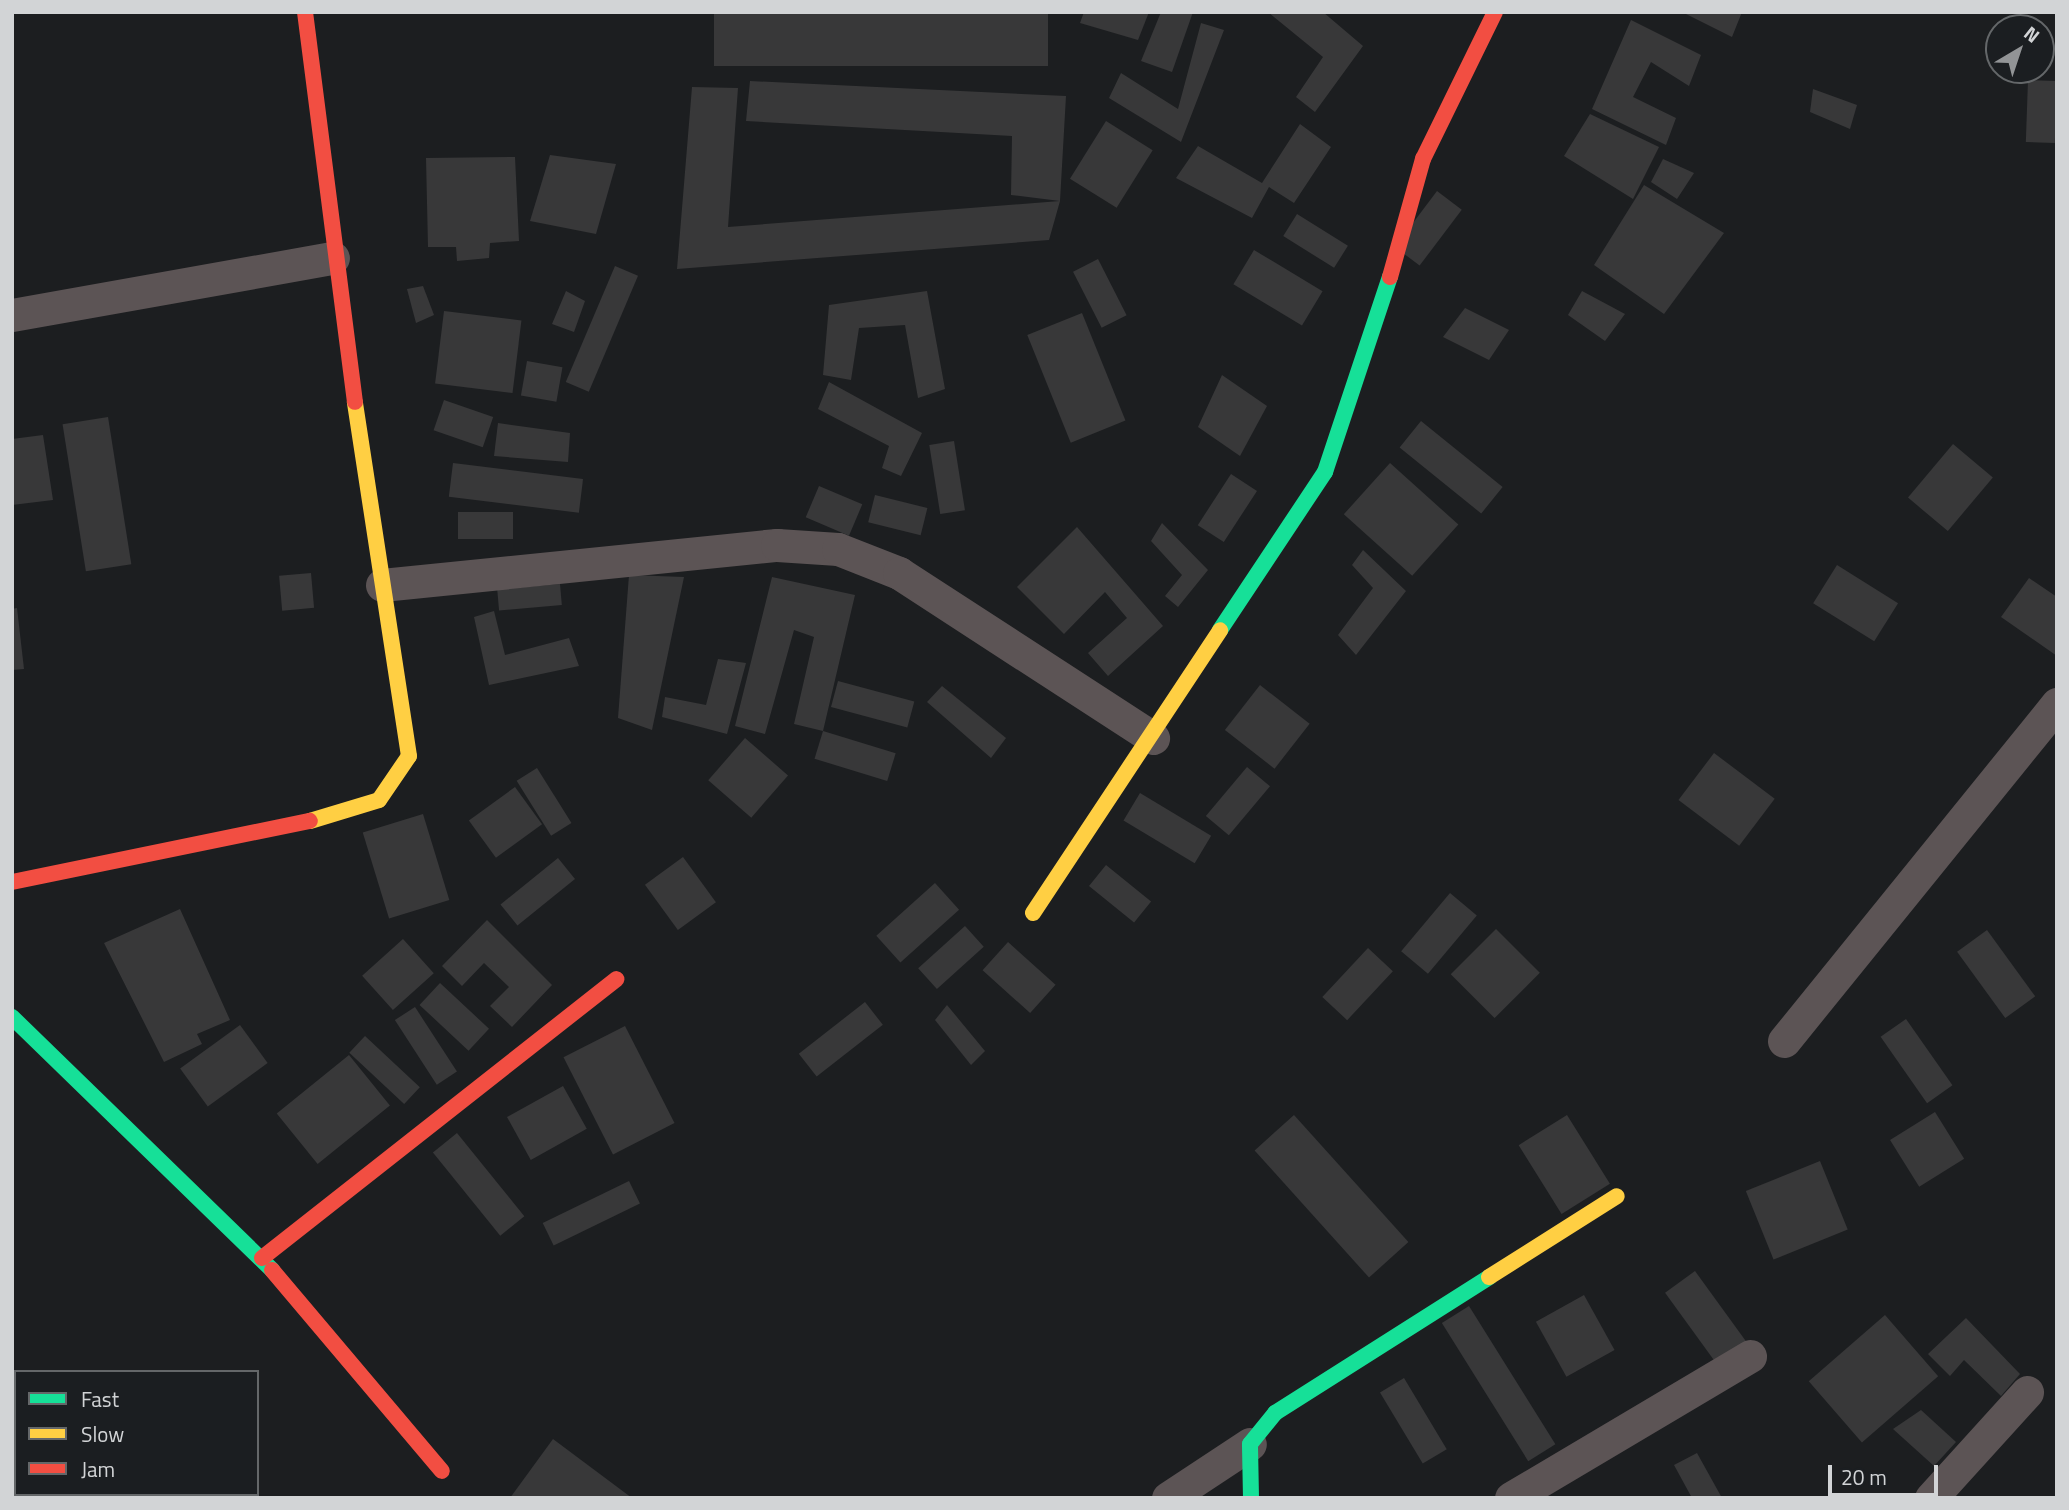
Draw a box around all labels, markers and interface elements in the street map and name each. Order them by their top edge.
north arrow [1985,14,2055,84]
text: N [2018,18,2047,49]
legend [14,1370,259,1496]
text: Fast [81,1383,119,1415]
text: Slow [81,1418,124,1450]
scale bar [1831,1450,1941,1494]
text: Jam [81,1453,115,1485]
text: 20 m [1841,1461,1887,1493]

